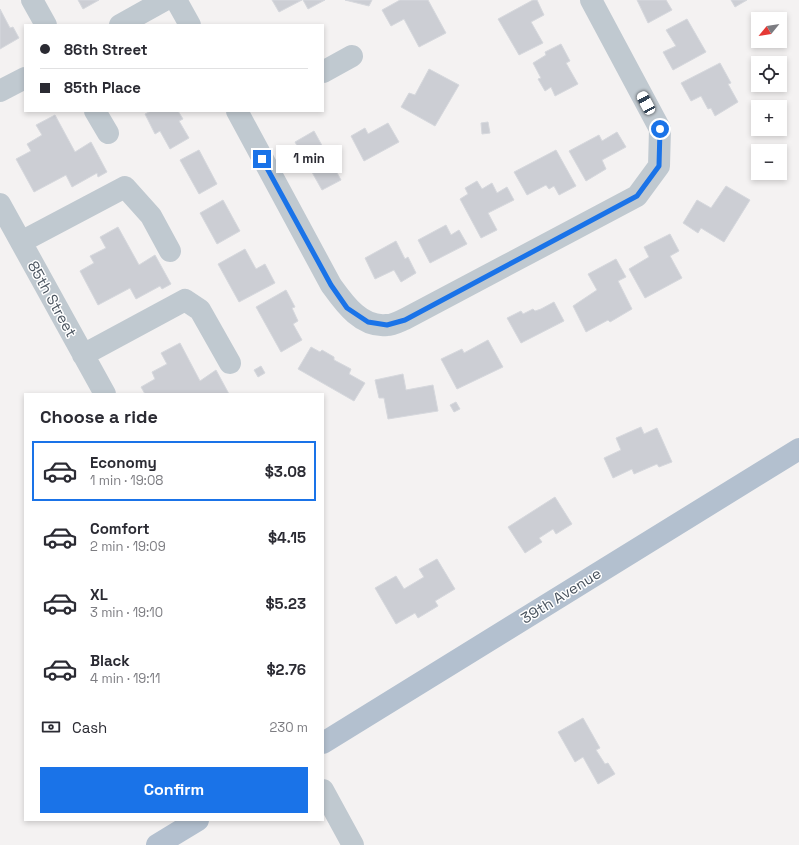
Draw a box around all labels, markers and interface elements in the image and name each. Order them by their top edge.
north arrow [751,12,787,48]
map controls [751,12,787,180]
text: 86th Street [64,40,148,59]
button: locate [751,56,787,92]
text: 85th Place [64,78,141,97]
car [635,90,657,116]
button: + [751,100,787,136]
route start [651,120,669,138]
button: − [751,144,787,180]
callout: 1 min [276,145,342,173]
route end [253,150,271,168]
text: 1 min [293,150,325,167]
street label: 85th Street [24,257,81,340]
text: Choose a ride [40,405,158,428]
icon: car [42,453,78,489]
text: Economy [90,453,157,472]
text: $3.08 [265,462,306,481]
text: 1 min · 19:08 [90,472,163,489]
icon: car [42,519,78,555]
text: Comfort [90,519,150,538]
text: $4.15 [268,528,306,547]
text: 2 min · 19:09 [90,538,166,555]
street label: 39th Avenue [517,563,604,628]
icon: car [42,585,78,621]
text: XL [90,585,108,604]
text: $5.23 [265,594,306,613]
text: 3 min · 19:10 [90,604,163,621]
icon: car [42,651,78,687]
text: Black [90,651,130,670]
text: $2.76 [267,660,306,679]
text: 4 min · 19:11 [90,670,160,687]
icon: cash [40,716,62,738]
text: Cash [72,718,107,737]
text: 230 m [270,719,308,736]
button: Confirm [40,767,308,813]

